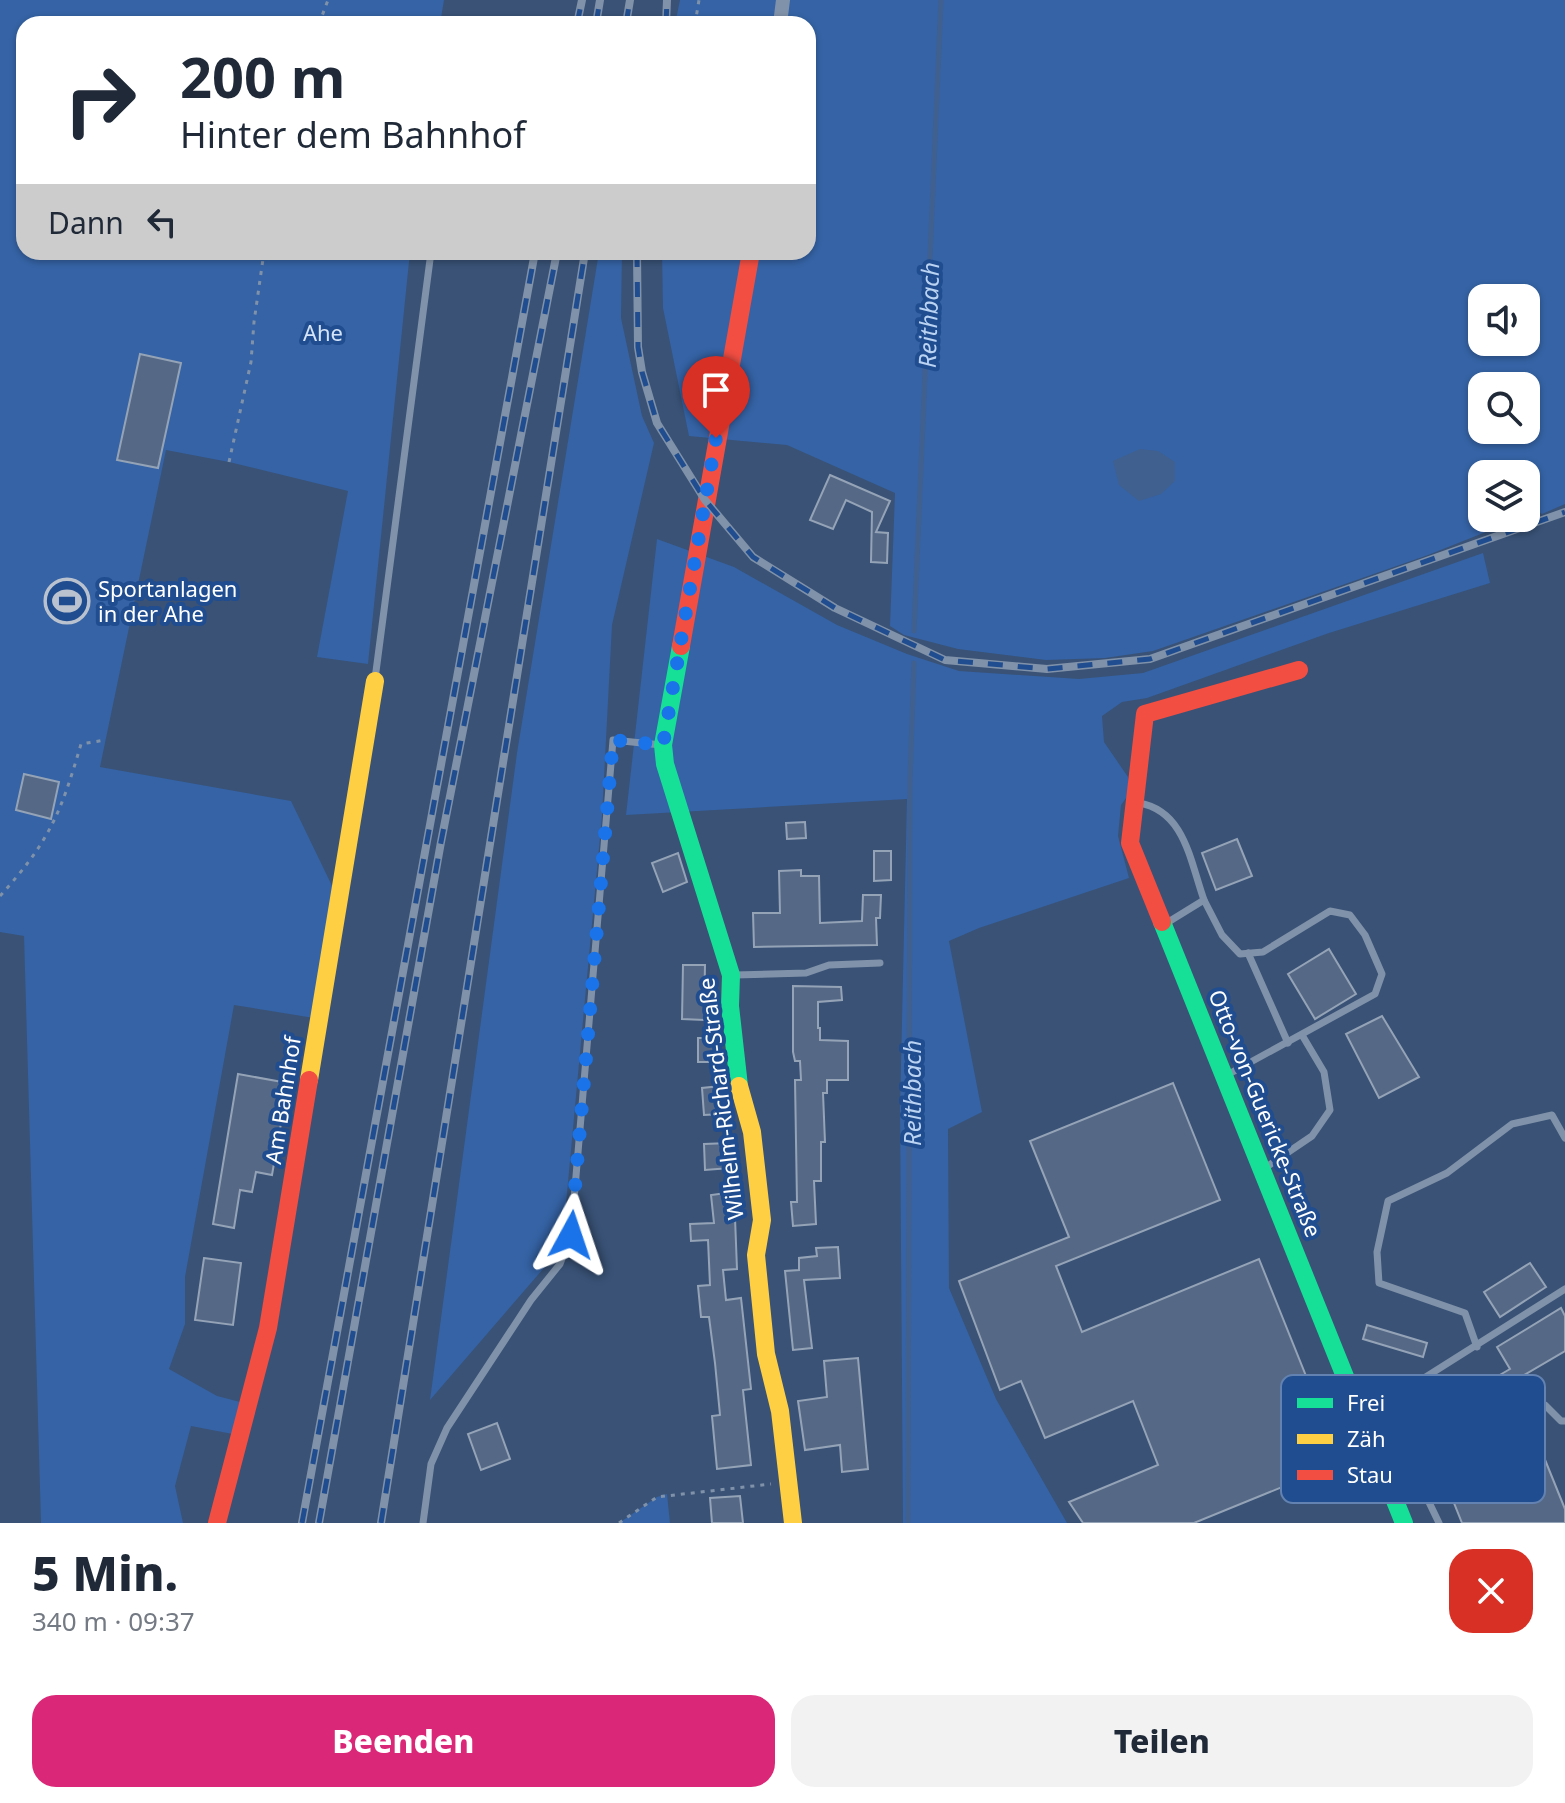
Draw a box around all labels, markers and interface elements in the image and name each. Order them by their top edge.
text: 200 m [180,38,345,114]
icon: right [48,48,152,152]
text: Hinter dem Bahnhof [180,110,526,159]
icon: left [140,200,184,244]
text: Dann [48,202,124,243]
water label: Reithbach [910,261,946,369]
map controls [1468,284,1540,532]
button: sound [1468,284,1540,356]
park label: Ahe [303,317,343,347]
pin [682,356,750,438]
icon: arrive [694,368,738,412]
button: search [1468,372,1540,444]
button: layers [1468,460,1540,532]
place label: Sportanlagen in der Ahe [98,573,237,628]
sports icon: Sportanlagen in der Ahe [43,577,91,625]
street label: Wilhelm-Richard-Straße [690,976,750,1222]
street label: Otto-von-Guericke-Straße [1203,985,1329,1241]
street label: Am Bahnhof [257,1033,307,1166]
water label: Reithbach [895,1040,928,1146]
position arrow [529,1193,613,1277]
legend [1281,1375,1545,1503]
text: Frei [1347,1387,1385,1417]
text: Zäh [1347,1423,1386,1453]
text: Stau [1347,1459,1393,1489]
text: 5 Min. [32,1540,178,1605]
button: close [1449,1549,1533,1633]
text: 340 m · 09:37 [32,1603,195,1639]
button: Beenden [32,1695,775,1787]
button: Teilen [791,1695,1533,1787]

